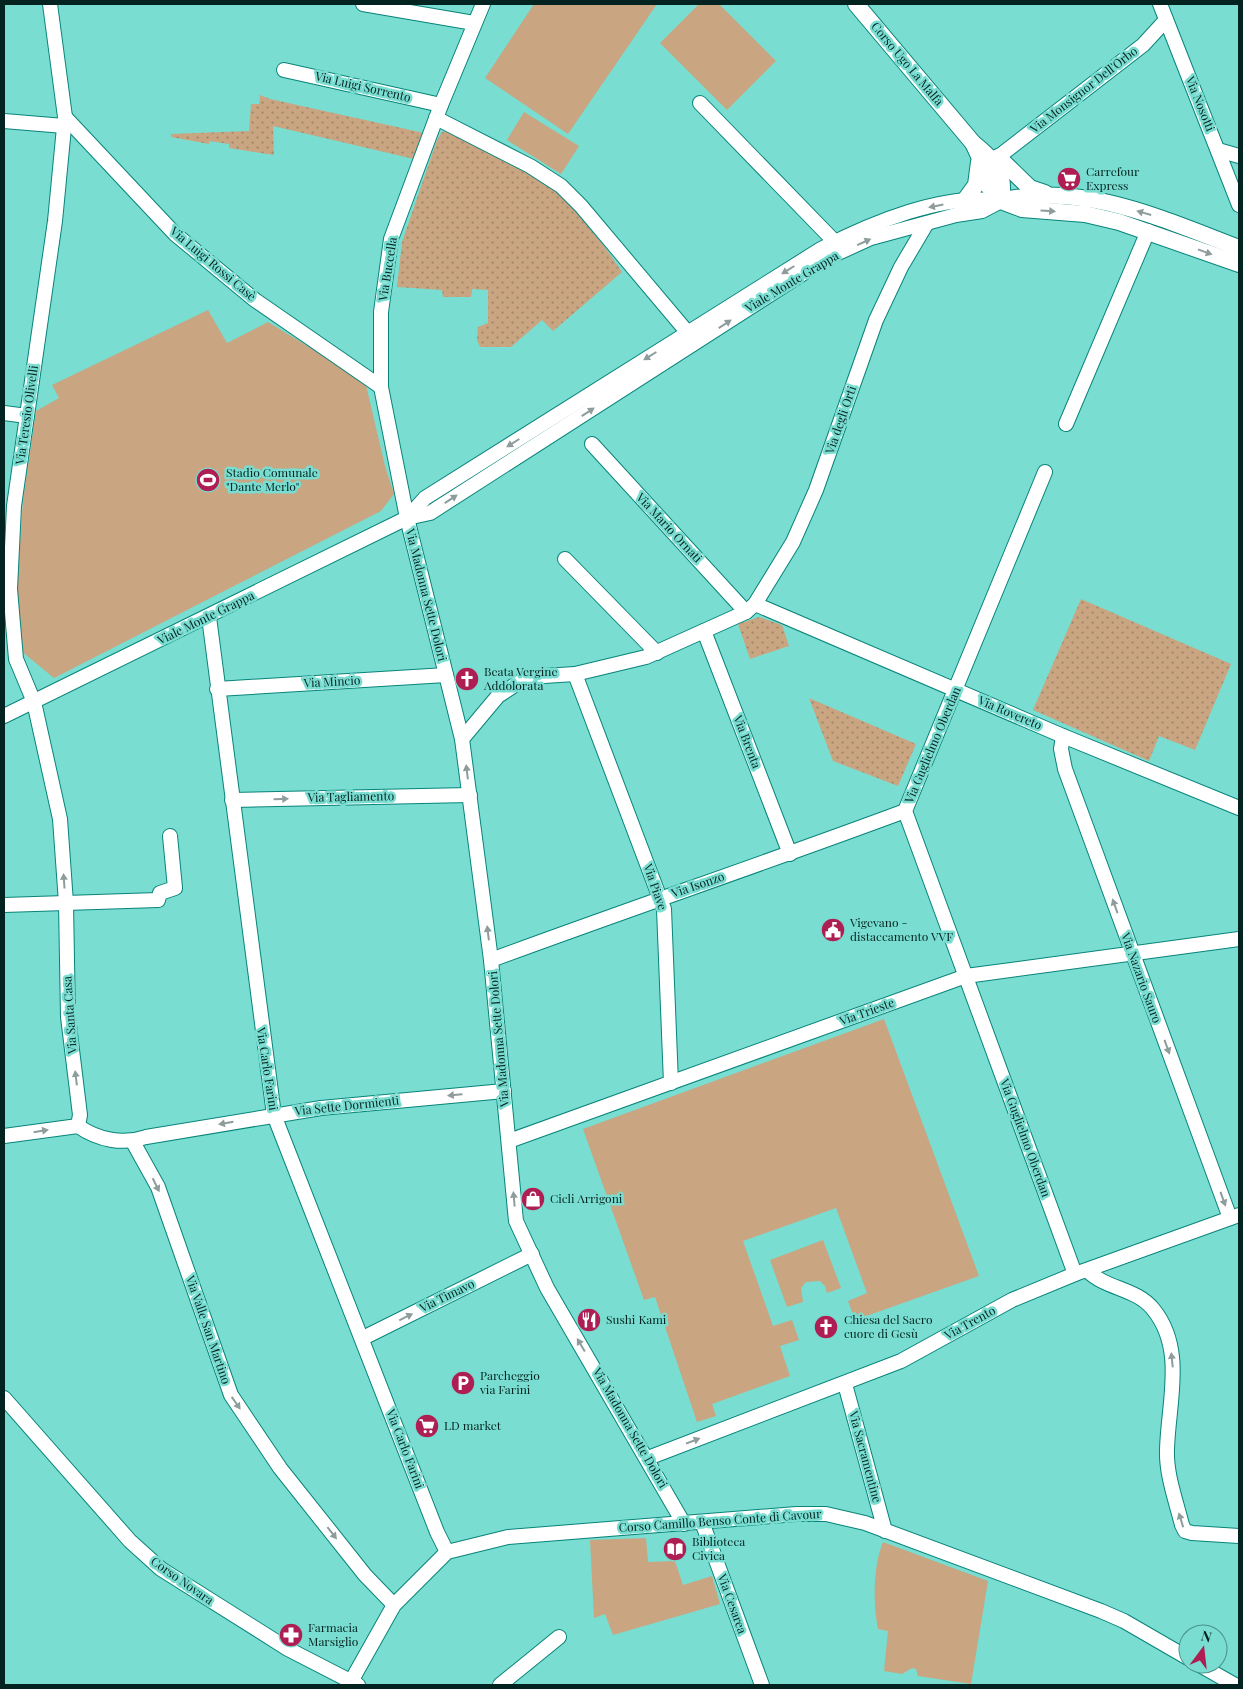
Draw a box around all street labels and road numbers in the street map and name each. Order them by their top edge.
street label: Corso Ugo La Malfa [868,18,947,109]
street label: Via Monsignor Dell'Orbo [1026,42,1141,137]
street label: Via Luigi Sorrento [313,67,413,105]
street label: Via Nosotti [1182,73,1219,134]
street label: Via Luigi Rossi Casè [167,222,260,304]
street label: Via Buccella [374,236,400,303]
street label: Viale Monte Grappa [741,247,841,316]
street label: Via Teresio Olivelli [11,364,41,466]
street label: Via degli Orti [821,383,859,457]
street label: Via Mario Ornati [633,488,706,566]
street label: Via Madonna Sette Dolori [402,526,451,663]
street label: Viale Monte Grappa [153,587,257,648]
street label: Via Mincio [302,672,361,691]
street label: Via Guglielmo Oberdan [900,684,964,806]
street label: Via Rovereto [975,691,1045,733]
street label: Via Brenta [730,712,765,770]
street label: Via Tagliamento [307,787,395,805]
street label: Via Piave [640,860,671,912]
street label: Via Isonzo [668,867,727,901]
street label: Via Nazario Sauro [1118,929,1166,1025]
street label: Via Madonna Sette Dolori [484,970,512,1109]
street label: Via Santa Casa [58,976,80,1055]
street label: Via Trieste [836,994,896,1029]
street label: Via Carlo Farini [253,1025,283,1112]
street label: Via Guglielmo Oberdan [997,1075,1055,1199]
street label: Via Sette Dormienti [293,1092,400,1119]
street label: Via Valle San Martino [183,1272,235,1386]
street label: Via Timavo [416,1275,477,1316]
street label: Via Trento [940,1301,998,1343]
street label: Via Madonna Sette Dolori [589,1364,672,1491]
street label: Via Carlo Farini [383,1406,429,1491]
street label: Via Sacramentine [846,1408,886,1504]
street label: Corso Camillo Benso Conte di Cavour [618,1505,822,1535]
street label: Corso Novara [148,1553,217,1608]
street label: Via Cesarea [714,1571,751,1636]

